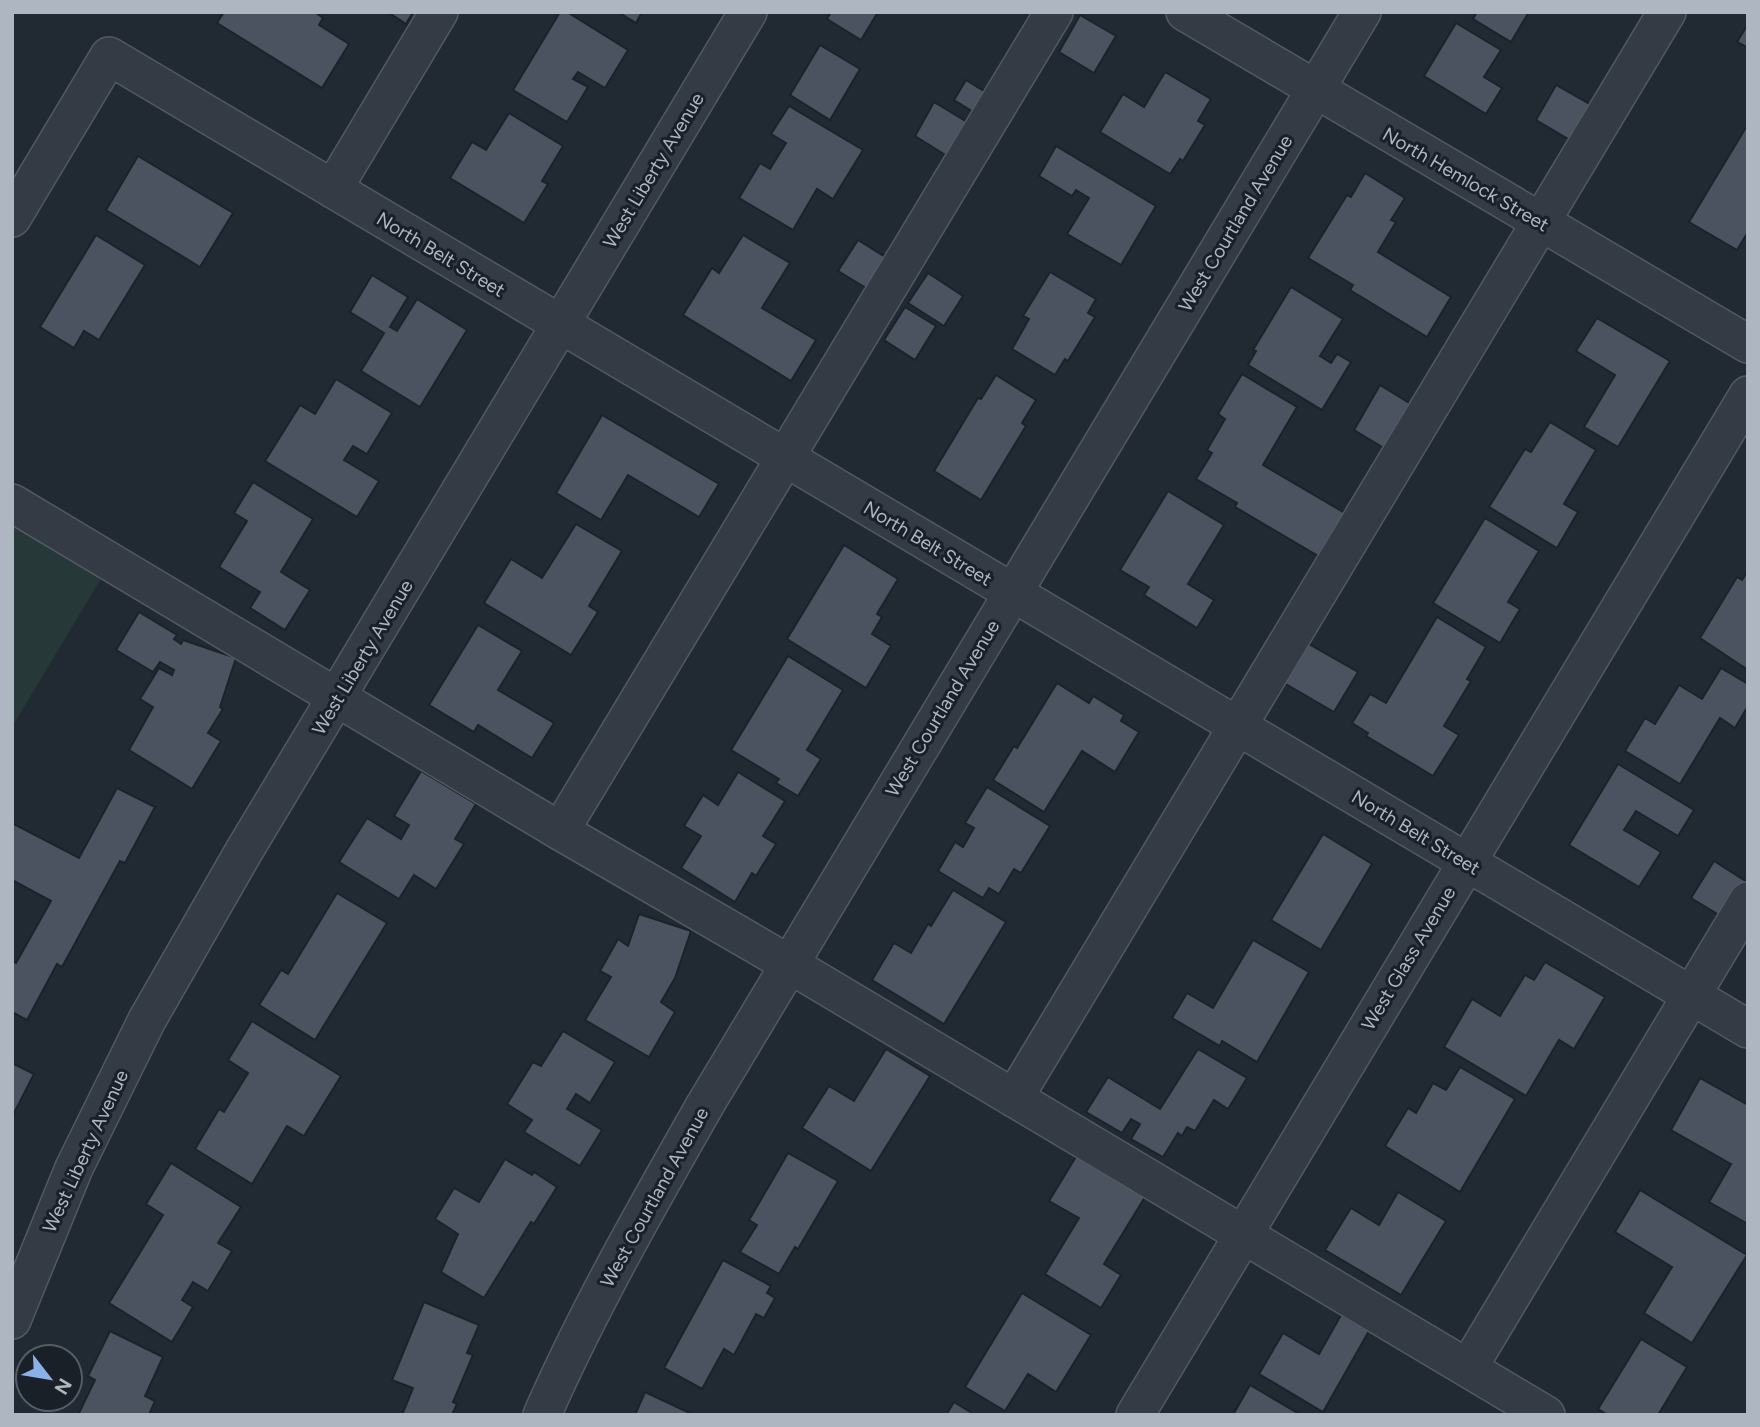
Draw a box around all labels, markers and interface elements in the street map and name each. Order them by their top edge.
street label: West Liberty Avenue [598,89,709,252]
street label: North Hemlock Street [1379,122,1553,236]
street label: West Courtland Avenue [1174,131,1297,316]
street label: North Belt Street [372,207,509,302]
street label: North Belt Street [859,496,996,591]
street label: West Liberty Avenue [307,576,418,739]
street label: West Courtland Avenue [881,616,1004,801]
street label: North Belt Street [1347,785,1484,880]
street label: West Glass Avenue [1356,882,1460,1034]
street label: West Liberty Avenue [38,1066,133,1236]
street label: West Courtland Avenue [595,1103,713,1291]
north arrow [14,1343,84,1413]
text: N [50,1374,77,1399]

